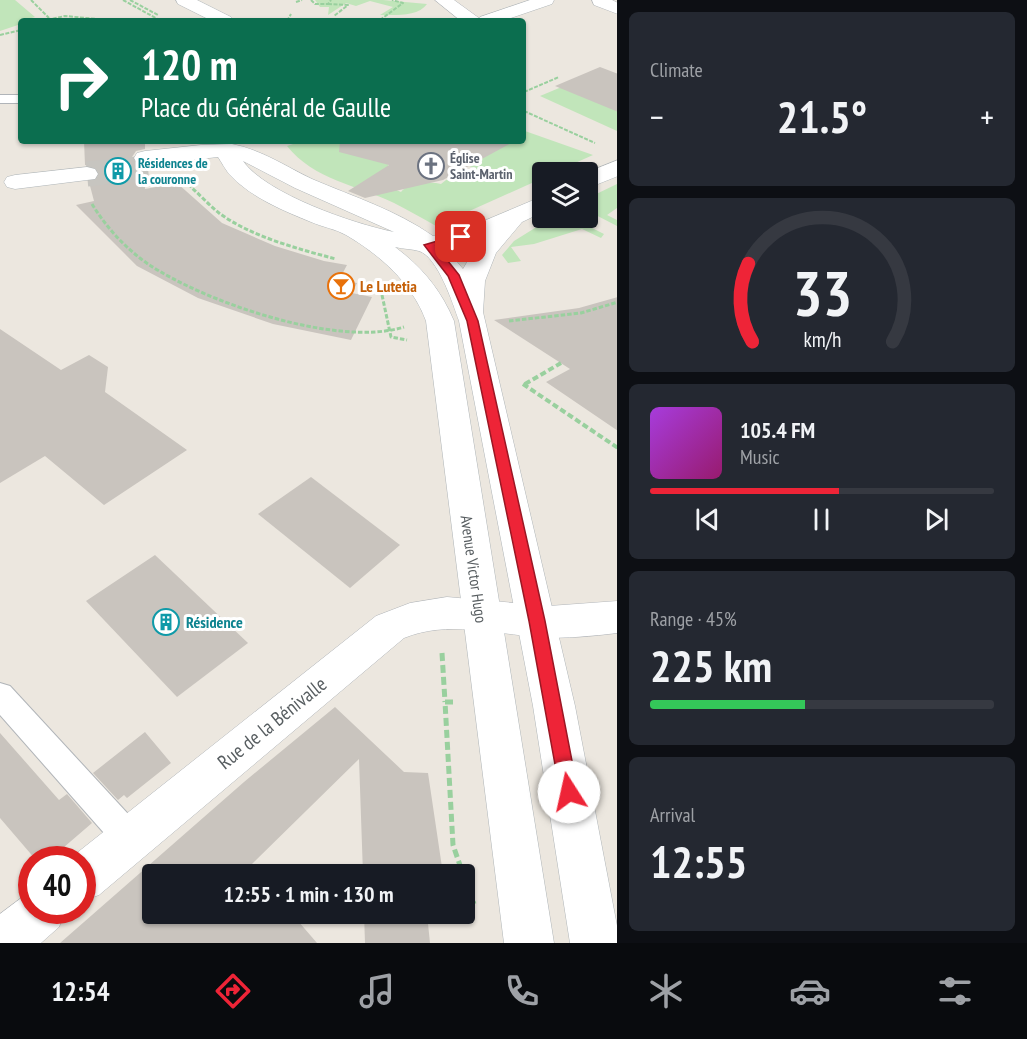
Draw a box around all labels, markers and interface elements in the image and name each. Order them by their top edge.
text: 120 m [141,37,238,92]
icon: right [42,42,120,120]
text: Climate [650,57,703,83]
text: 21.5° [777,87,867,145]
text: Place du Général de Gaulle [141,90,391,124]
text: − [650,95,664,138]
text: + [980,95,994,138]
place label: Église Saint-Martin [450,149,513,183]
church icon: Église Saint-Martin [416,151,446,181]
place label: Résidences de la couronne [138,154,208,188]
building icon: Résidences de la couronne [103,156,133,186]
map controls [532,162,598,228]
button: layers [532,162,598,228]
pin [435,211,486,262]
icon: arrive [444,220,477,253]
text: 33 [792,252,852,333]
bar icon: Le Lutetia [326,271,356,301]
place label: Le Lutetia [360,276,417,296]
text: km/h [803,326,841,354]
text: 105.4 FM [740,416,815,444]
text: Music [740,444,780,470]
icon: previous [691,503,724,536]
icon: pause [805,503,838,536]
icon: next [920,503,953,536]
street label: Avenue Victor Hugo [457,514,491,624]
text: Range · 45% [650,606,737,632]
building icon: Résidence [151,607,181,637]
place label: Résidence [186,612,243,632]
text: 225 km [650,636,772,694]
street label: Rue de la Bénivalle [212,671,332,775]
position arrow [537,760,601,824]
text: Arrival [650,802,695,828]
text: 12:55 [650,832,747,890]
speed limit sign: 40 [18,846,96,924]
text: 12:55 · 1 min · 130 m [223,880,394,908]
icon: directions [212,970,254,1012]
icon: music [356,970,398,1012]
icon: phone [501,970,543,1012]
icon: climate [645,970,687,1012]
icon: car [789,970,831,1012]
icon: filters [934,970,976,1012]
text: 12:54 [51,974,110,1008]

